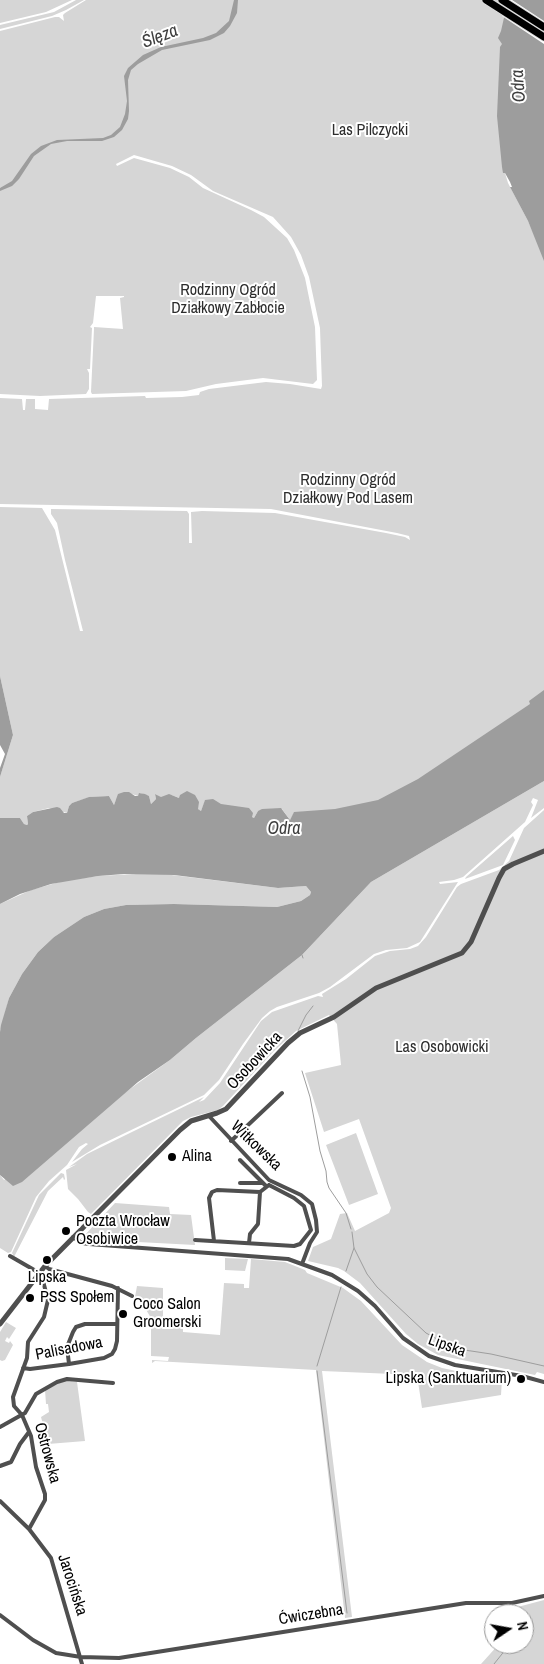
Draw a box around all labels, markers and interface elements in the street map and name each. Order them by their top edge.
water label: Ślęza [139,20,181,54]
water label: Odra [507,69,531,103]
park label: Las Pilczycki [332,121,408,141]
park label: Rodzinny Ogród Działkowy Zabłocie [171,281,285,319]
park label: Rodzinny Ogród Działkowy Pod Lasem [283,471,413,509]
water label: Odra [268,818,300,840]
street label: Osobowicka [223,1028,287,1094]
park label: Las Osobowicki [395,1038,489,1058]
street label: Witkowska [227,1117,285,1175]
place label: Alina [182,1147,212,1167]
marker: Alina [166,1151,178,1163]
place label: Poczta Wrocław Osobiwice [76,1212,170,1250]
marker: Poczta Wrocław Osobiwice [60,1225,72,1237]
marker: Lipska [41,1254,53,1266]
place label: Lipska [28,1268,66,1288]
place label: PSS Społem [40,1288,114,1308]
marker: PSS Społem [24,1292,36,1304]
place label: Coco Salon Groomerski [133,1295,202,1333]
marker: Coco Salon Groomerski [117,1308,129,1320]
street label: Lipska [426,1330,468,1362]
street label: Palisadowa [34,1333,104,1365]
place label: Lipska (Sanktuarium) [386,1369,511,1389]
marker: Lipska (Sanktuarium) [515,1373,527,1385]
street label: Ostrowska [30,1421,64,1485]
street label: Jarocińska [53,1552,91,1618]
street label: Ćwiczebna [277,1600,345,1630]
north arrow [484,1604,534,1654]
text: N [513,1620,532,1632]

